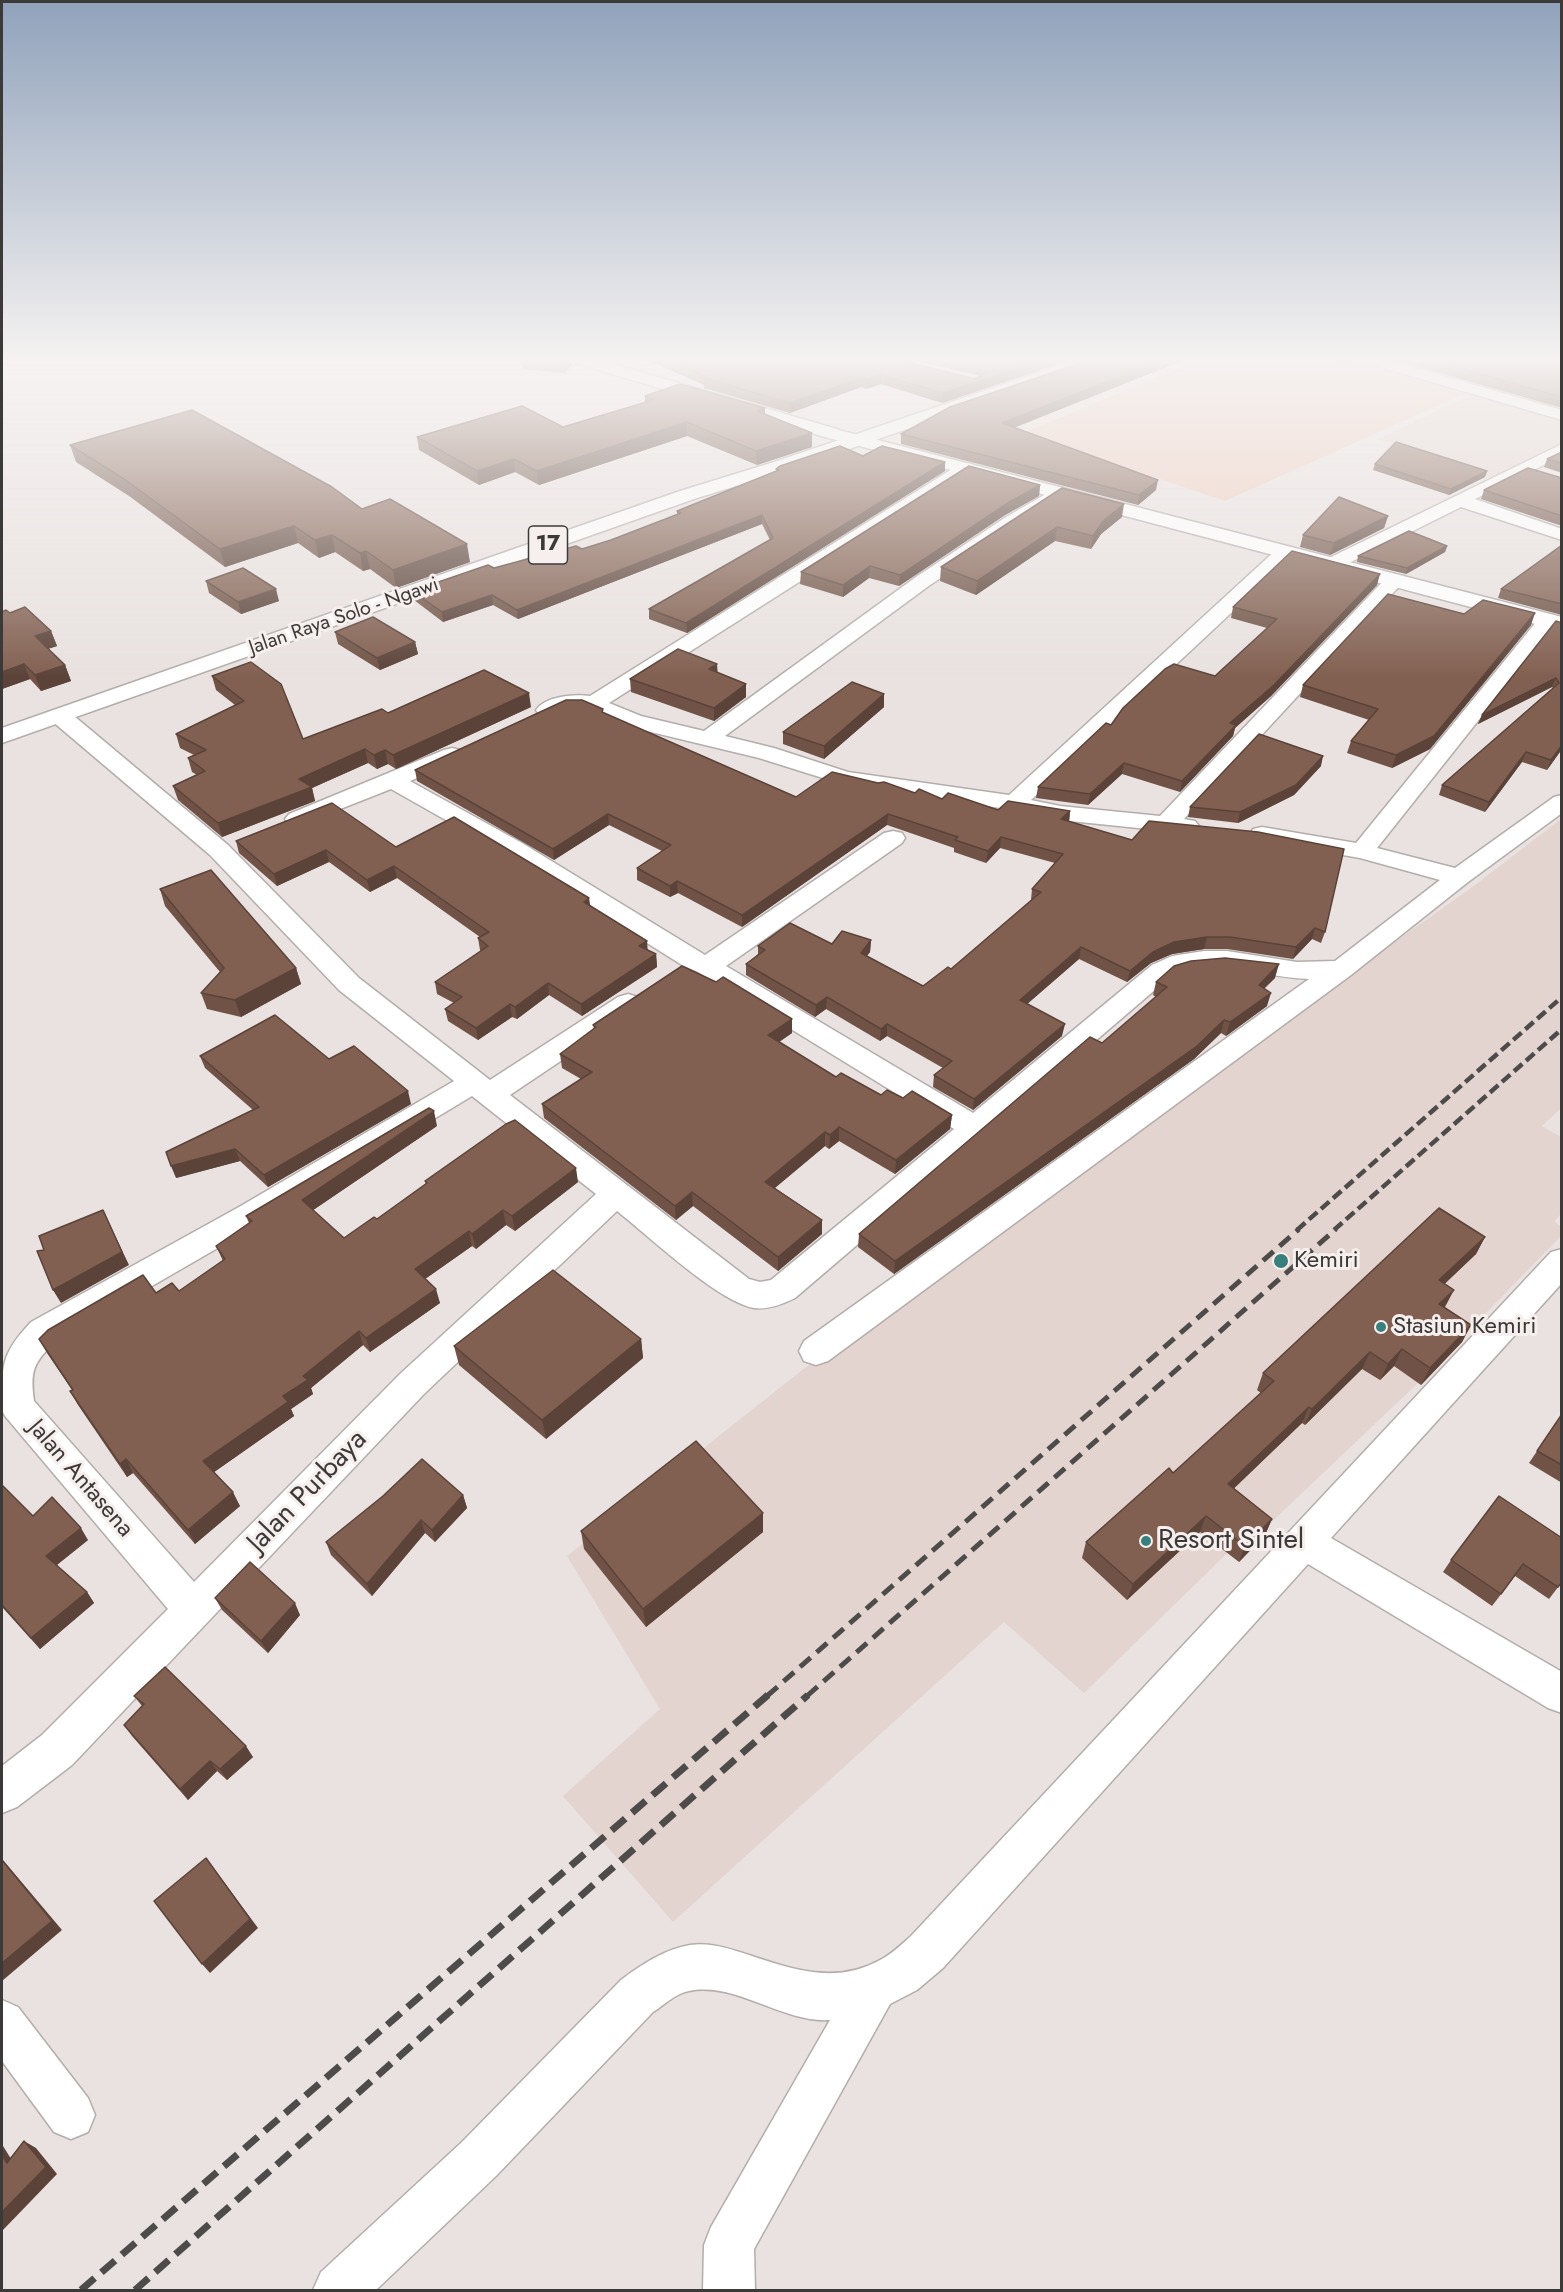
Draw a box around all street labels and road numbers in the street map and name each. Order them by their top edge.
road number: 17 [528,526,568,564]
street label: Jalan Raya Solo - Ngawi [246,573,442,661]
street label: Jalan Antasena [21,1414,139,1544]
street label: Jalan Purbaya [241,1424,375,1560]

